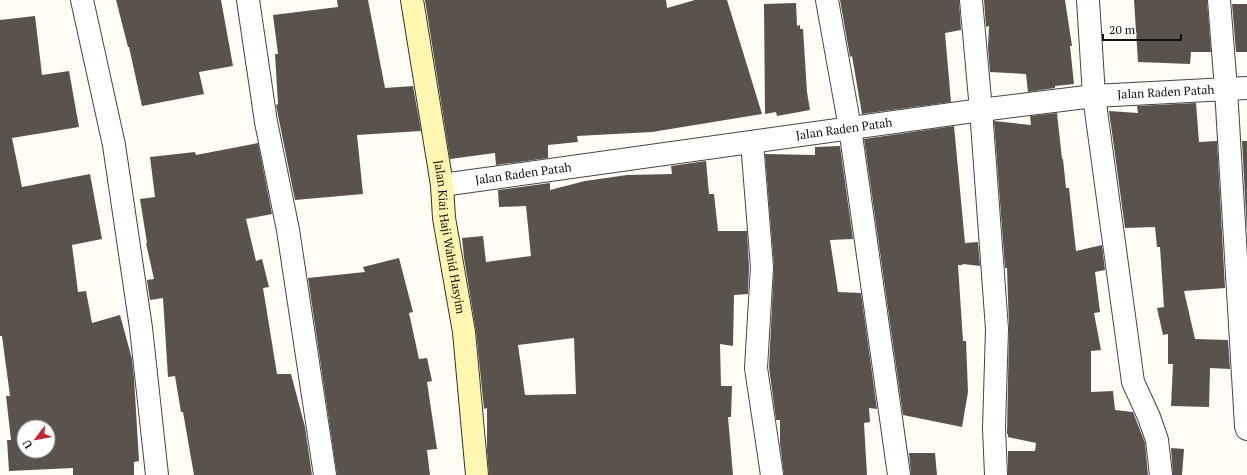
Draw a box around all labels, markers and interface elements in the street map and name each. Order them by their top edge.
scale bar [1103,16,1181,42]
text: 20 m [1109,22,1136,37]
street label: Jalan Raden Patah [1117,82,1215,102]
street label: Jalan Raden Patah [795,114,893,143]
street label: Jalan Kiai Haji Wahid Hasyim [431,159,469,316]
street label: Jalan Raden Patah [474,159,572,187]
north arrow [16,419,56,459]
text: U [19,437,36,451]

